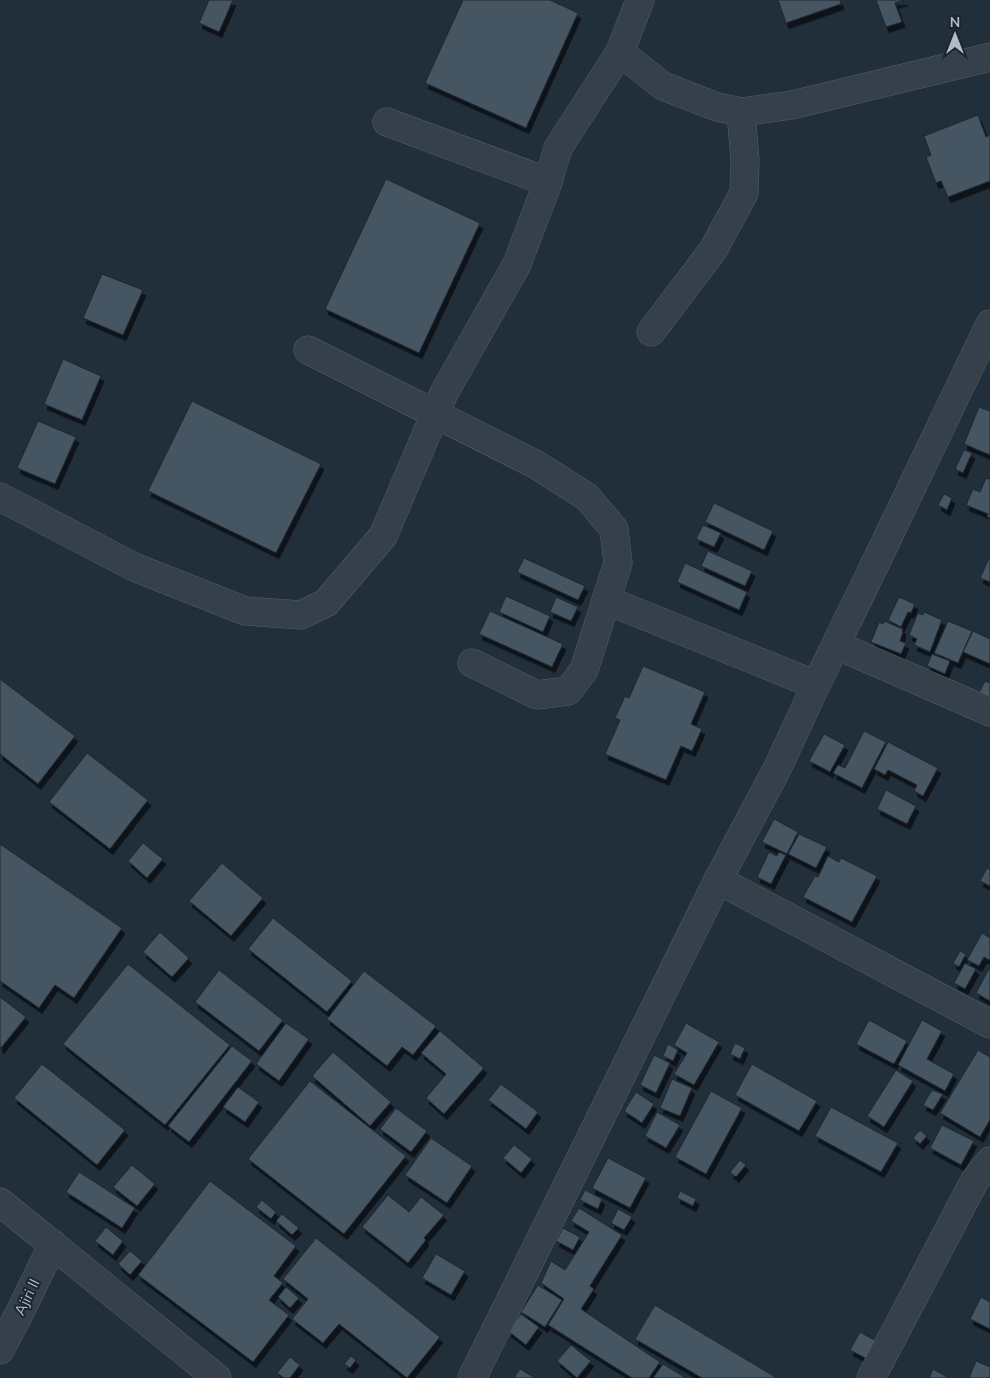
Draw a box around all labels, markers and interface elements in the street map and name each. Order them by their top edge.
north arrow [930,10,980,60]
text: N [950,13,960,32]
street label: Ajiri II [10,1275,44,1319]

